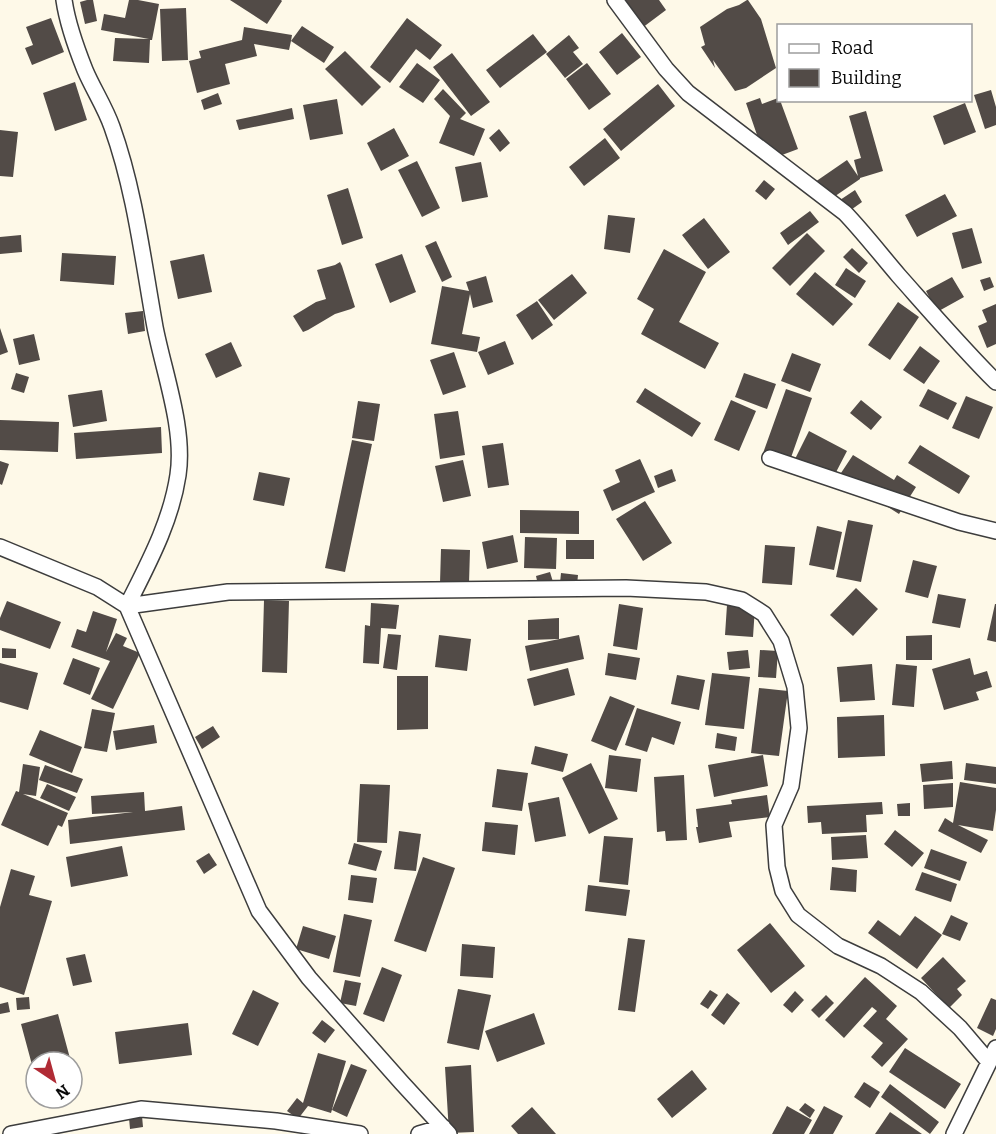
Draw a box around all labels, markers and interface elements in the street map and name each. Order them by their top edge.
legend [777,24,972,102]
text: Road [831,37,874,59]
text: Building [831,67,902,89]
north arrow [24,1050,84,1110]
text: N [52,1080,73,1103]

